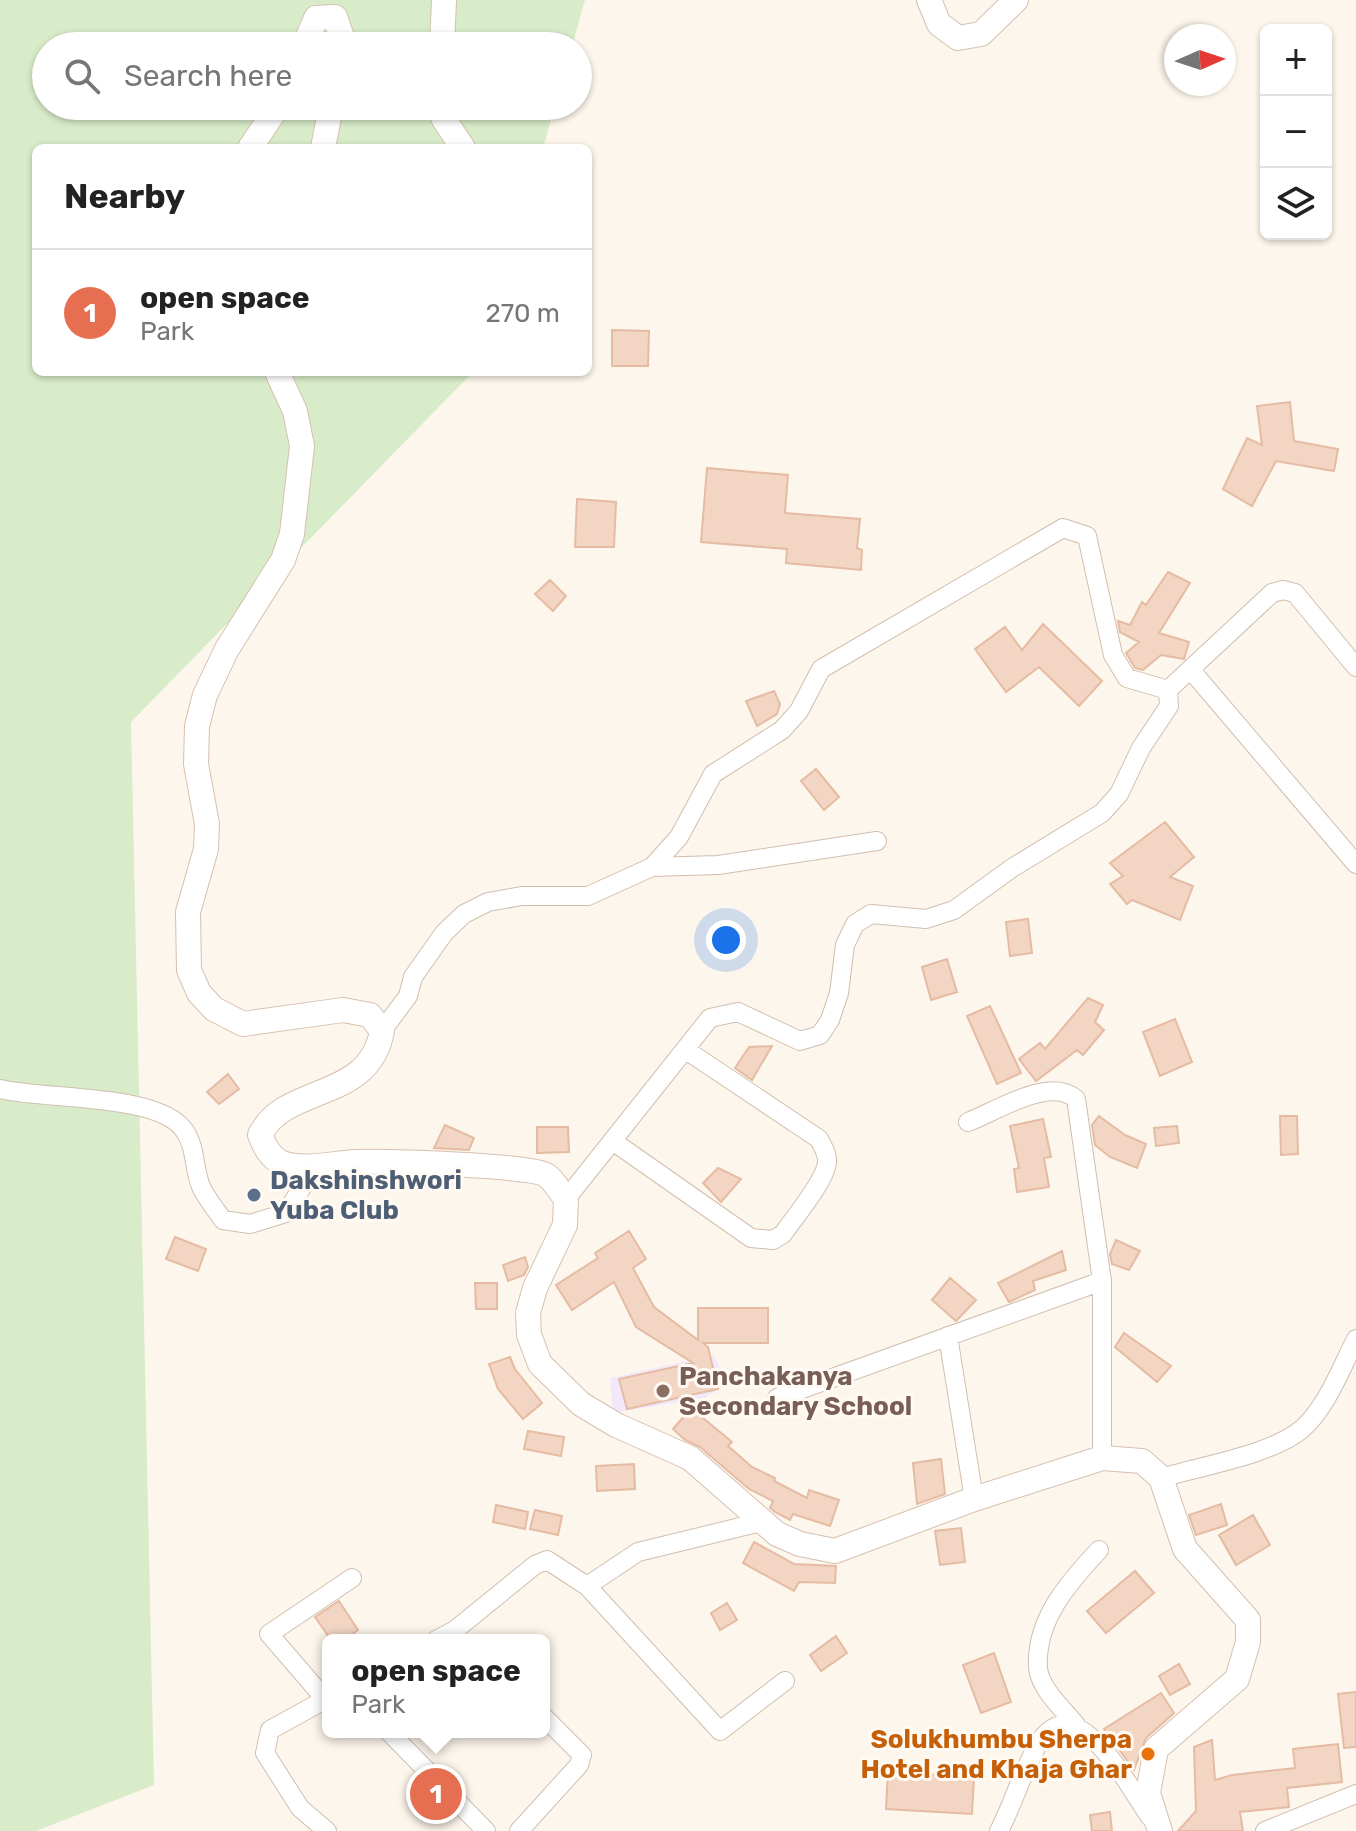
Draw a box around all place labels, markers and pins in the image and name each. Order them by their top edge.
place label: Dakshinshwori Yuba Club [270,1165,462,1226]
marker: Dakshinshwori Yuba Club [245,1186,263,1204]
place label: Panchakanya Secondary School [679,1361,912,1422]
marker: Panchakanya Secondary School [654,1382,672,1400]
place label: Solukhumbu Sherpa Hotel and Khaja Ghar [860,1724,1132,1785]
marker: Solukhumbu Sherpa Hotel and Khaja Ghar [1139,1745,1157,1763]
pin: 1 [410,1764,462,1824]

